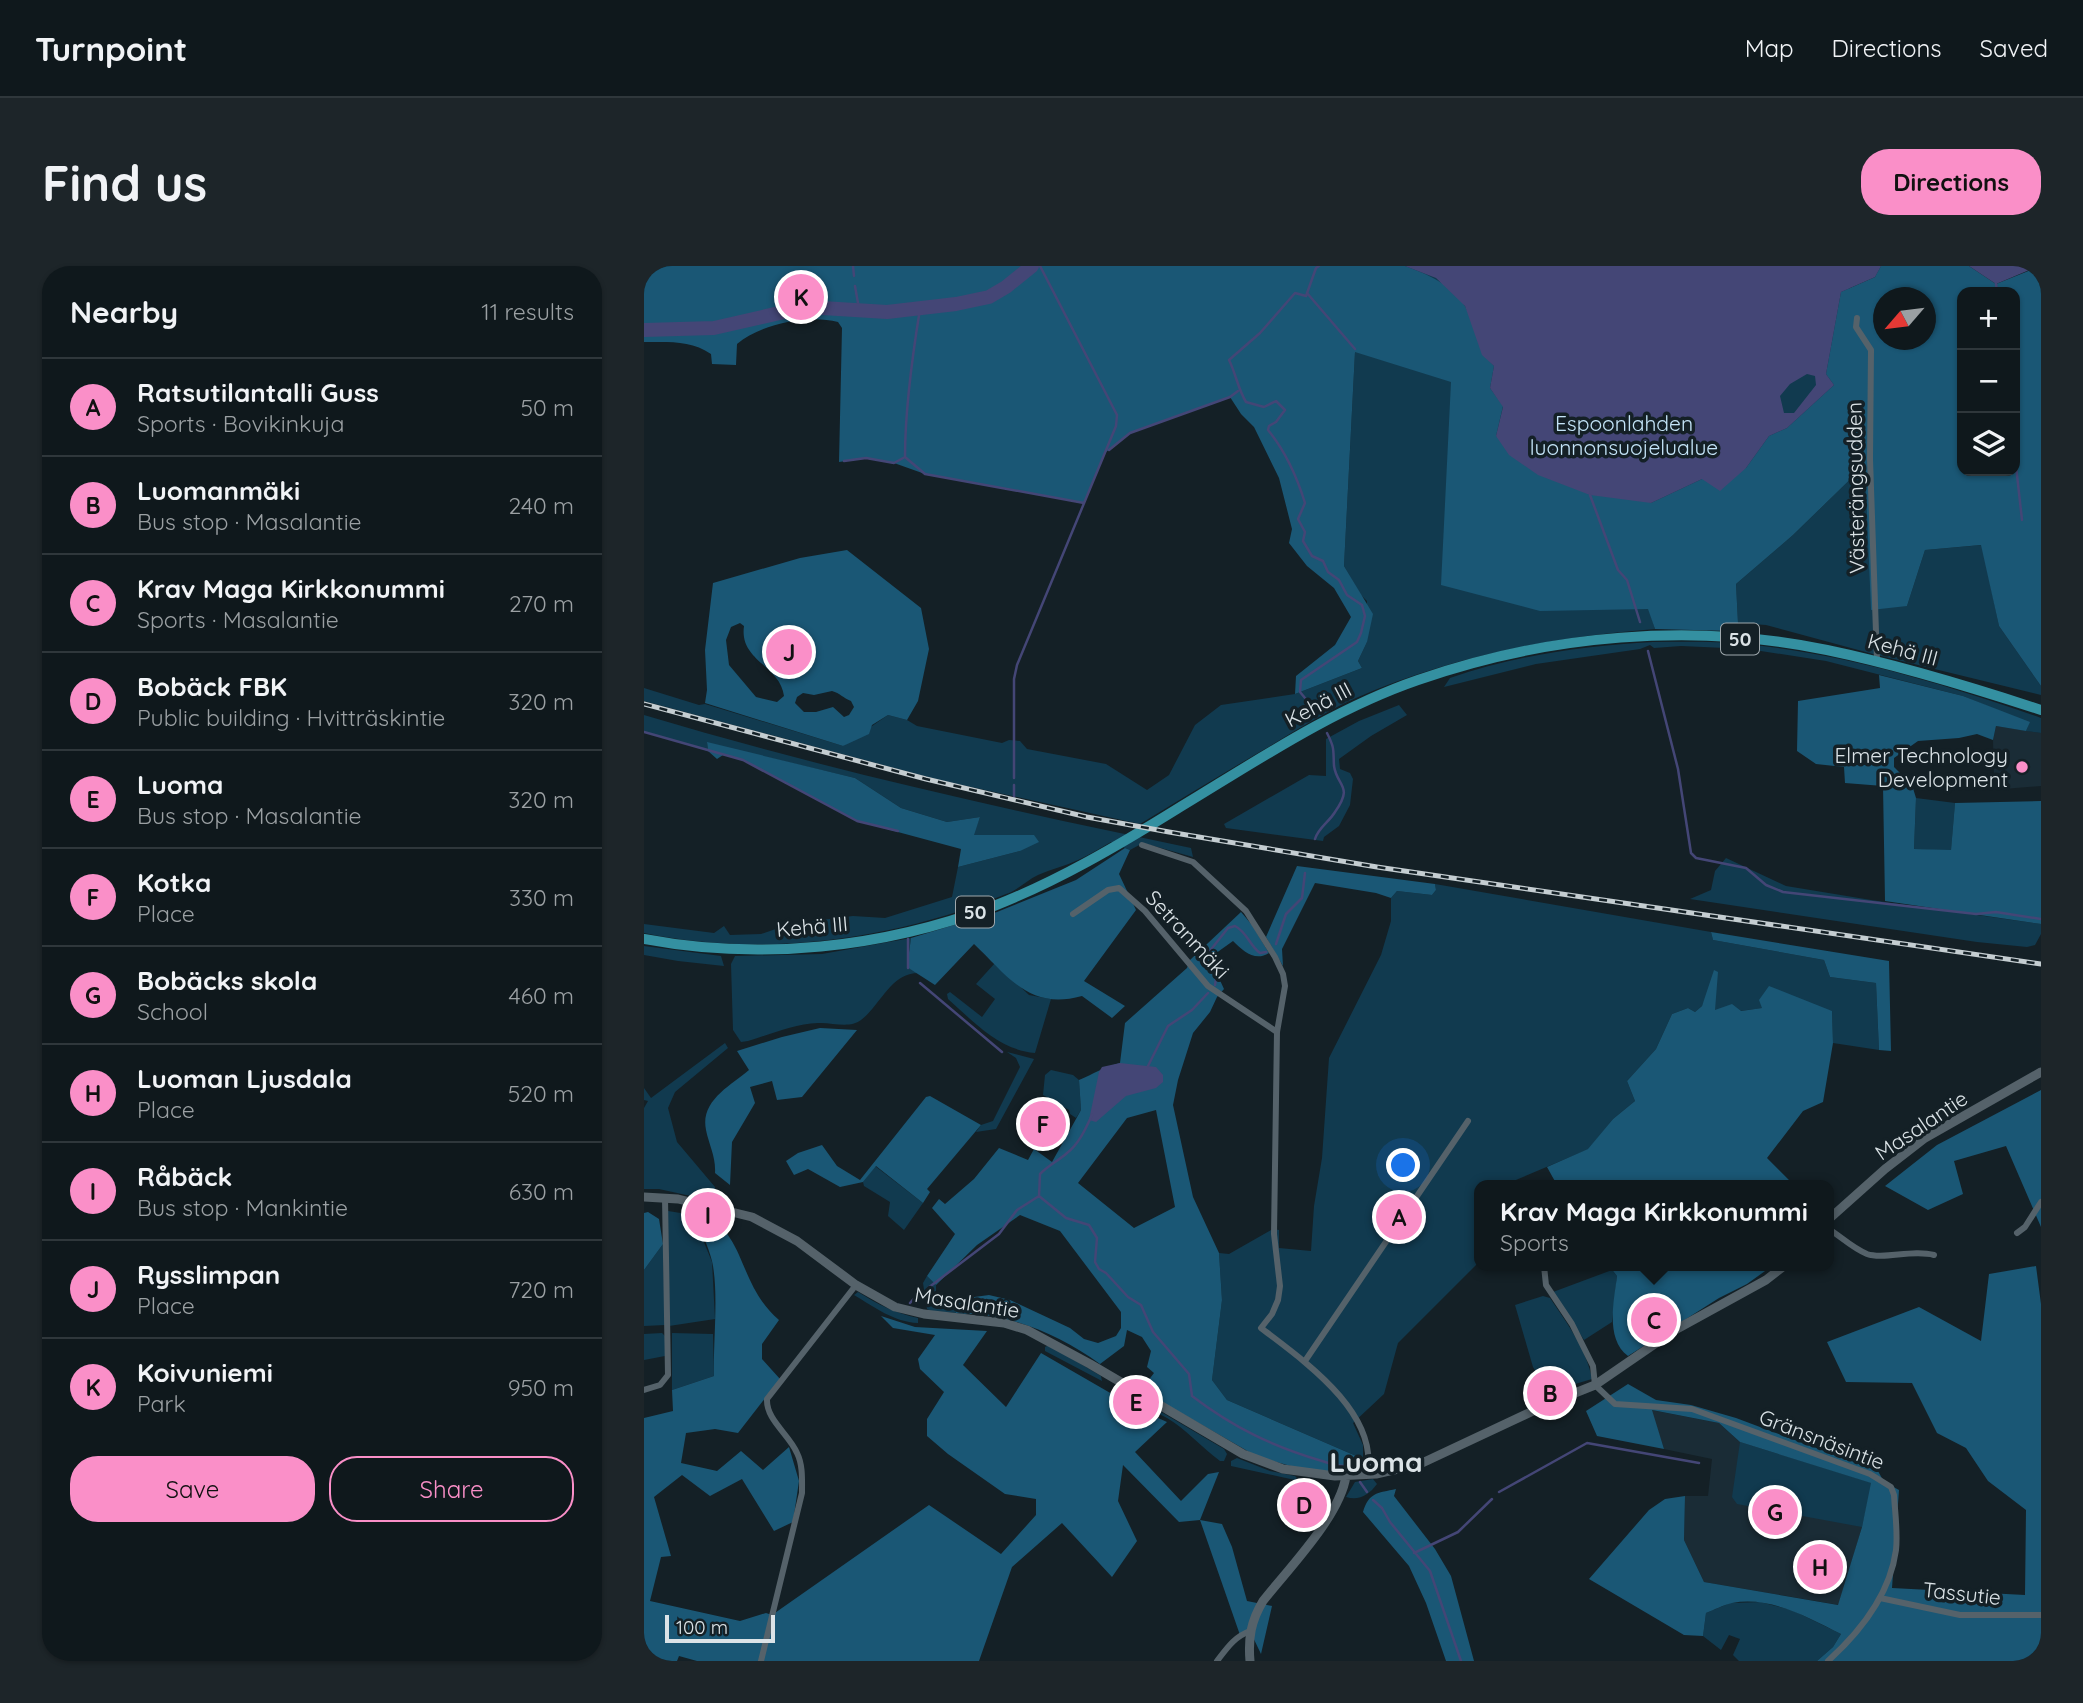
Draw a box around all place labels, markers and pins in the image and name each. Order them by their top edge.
pin: K [778,271,824,323]
pin: J [766,626,812,678]
place label: Elmer Technology Development [1834,742,2008,792]
marker: Elmer Technology Development [2014,759,2030,775]
pin: F [1020,1098,1066,1150]
pin: I [685,1189,731,1241]
pin: A [1376,1191,1422,1243]
pin: C [1631,1294,1677,1346]
pin: B [1527,1367,1573,1419]
pin: E [1113,1376,1159,1428]
pin: D [1281,1479,1327,1531]
pin: G [1752,1486,1798,1538]
pin: H [1797,1541,1843,1593]

